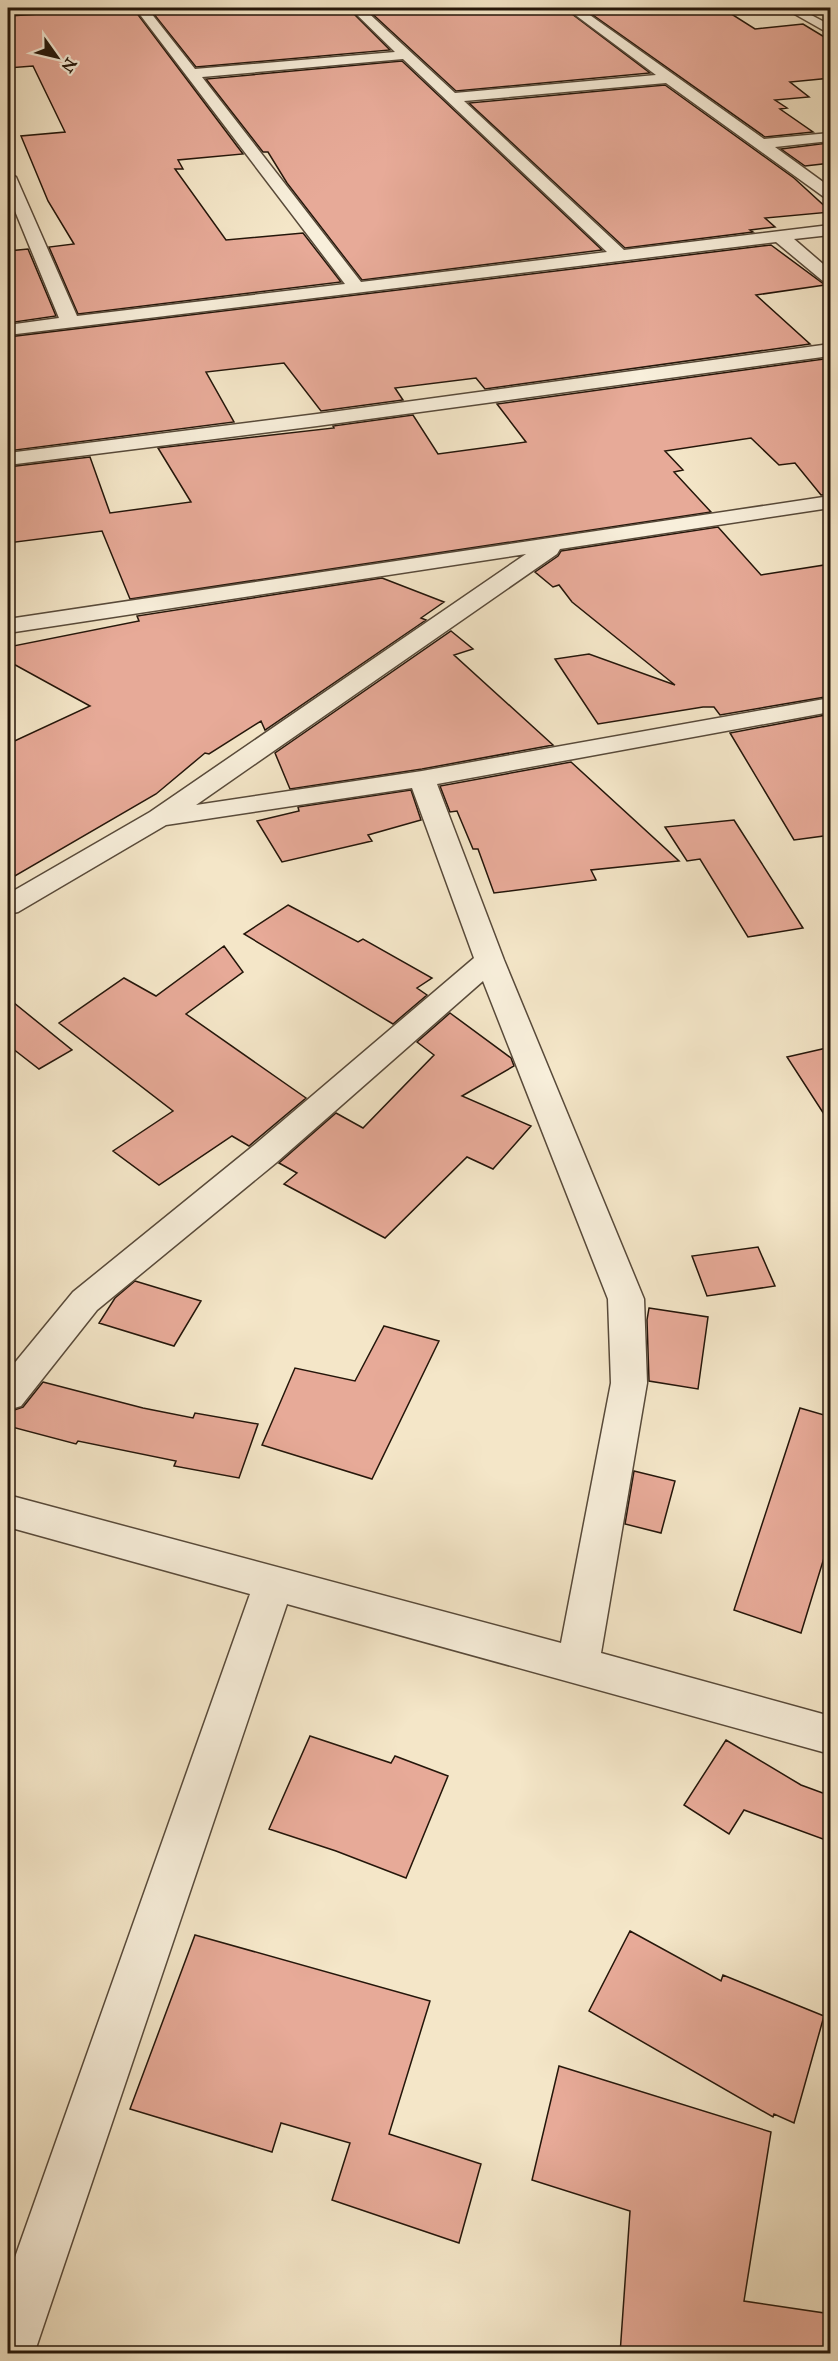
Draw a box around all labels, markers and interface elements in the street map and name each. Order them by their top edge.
north arrow [27,27,87,87]
text: N [57,54,81,76]

